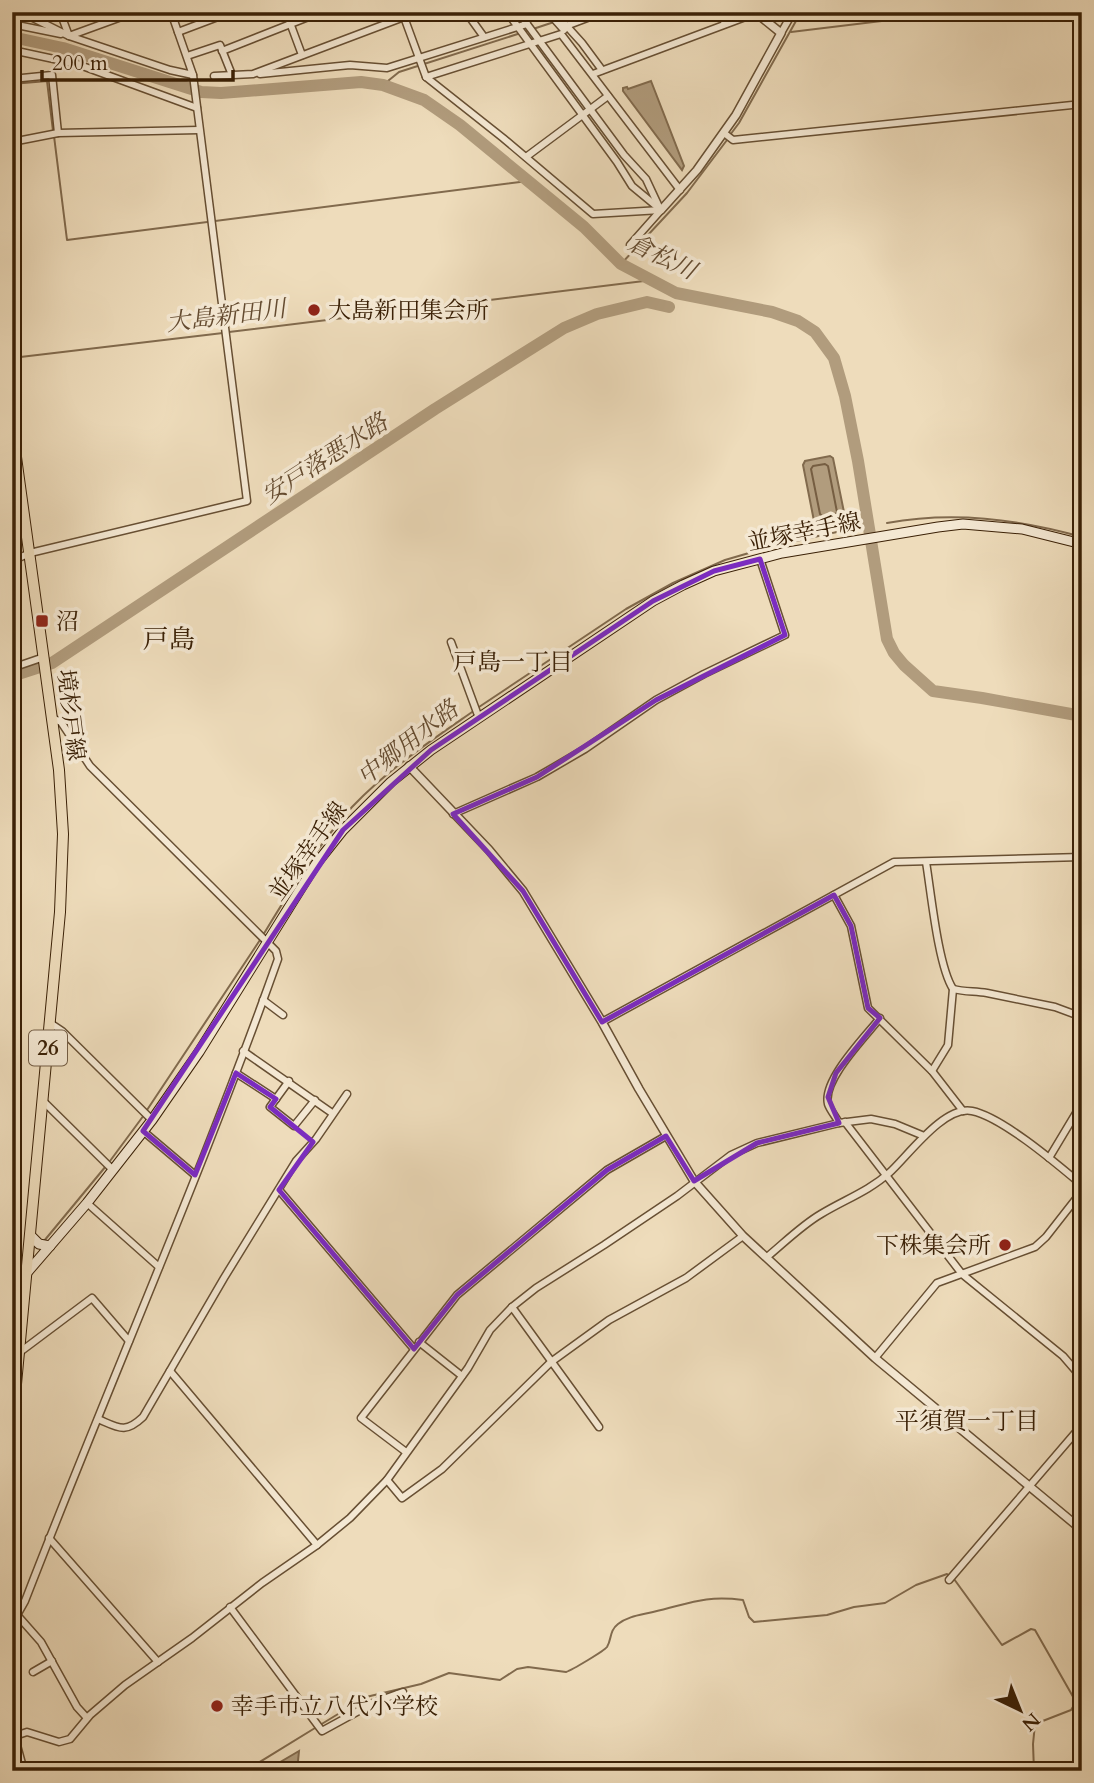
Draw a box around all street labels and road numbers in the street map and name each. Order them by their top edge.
street label: 並塚幸手線 [745,506,863,558]
street label: 境杉戸線 [50,667,92,763]
street label: 並塚幸手線 [262,795,354,907]
road number: 26 [29,1030,67,1066]

